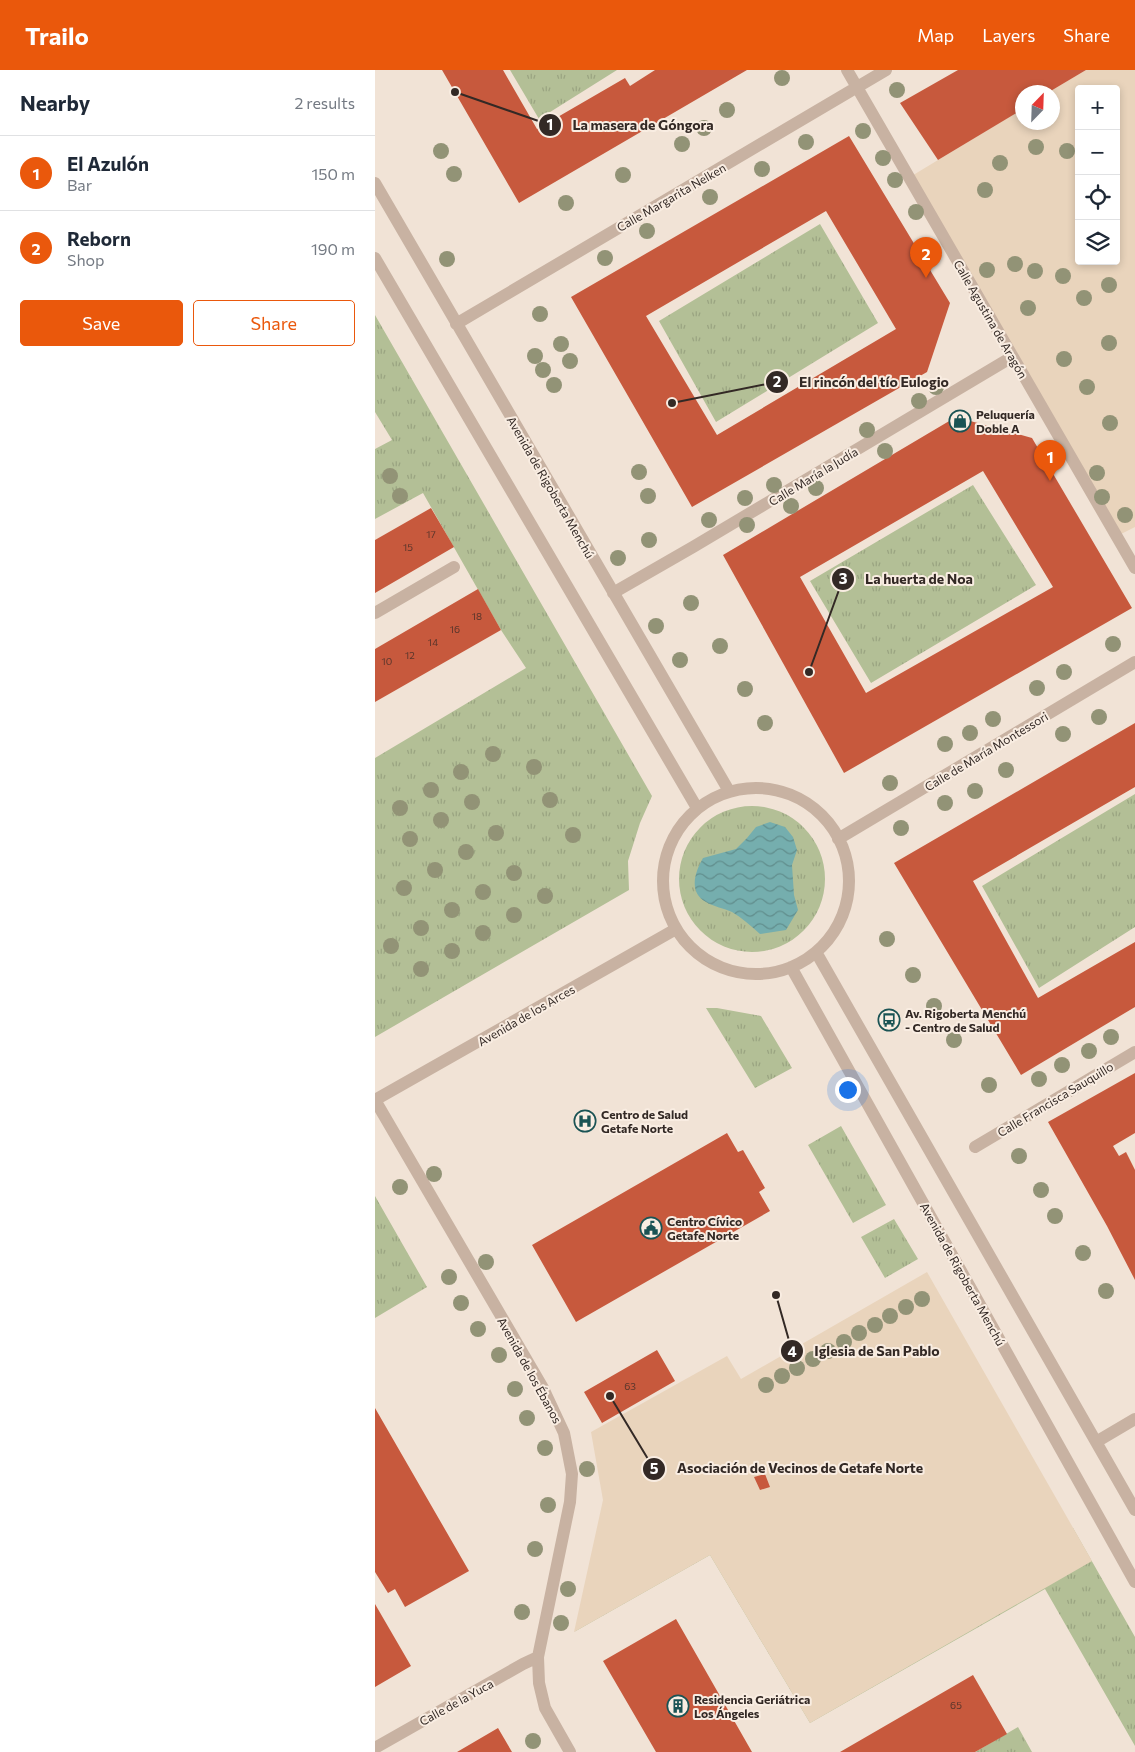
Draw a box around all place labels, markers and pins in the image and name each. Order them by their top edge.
callout: La masera de Góngora [538,111,724,140]
pin: 2 [910,237,942,278]
callout: El rincón del tío Eulogio [764,367,959,396]
place label: Peluquería Doble A [976,407,1035,435]
shop icon: Peluquería Doble A [948,409,972,433]
pin: 1 [1034,440,1066,481]
callout: La huerta de Noa [830,565,983,594]
place label: Av. Rigoberta Menchú - Centro de Salud [905,1006,1026,1034]
bus stop icon: Av. Rigoberta Menchú - Centro de Salud [877,1008,901,1032]
place label: Centro de Salud Getafe Norte [601,1107,688,1135]
hospital icon: Centro de Salud Getafe Norte [573,1109,597,1133]
place label: Centro Cívico Getafe Norte [667,1214,742,1242]
public building icon: Centro Cívico Getafe Norte [639,1216,663,1240]
callout: Iglesia de San Pablo [779,1337,950,1366]
callout: Asociación de Vecinos de Getafe Norte [642,1454,933,1483]
place label: Residencia Geriátrica Los Ángeles [694,1692,810,1720]
building icon: Residencia Geriátrica Los Ángeles [666,1694,690,1718]

